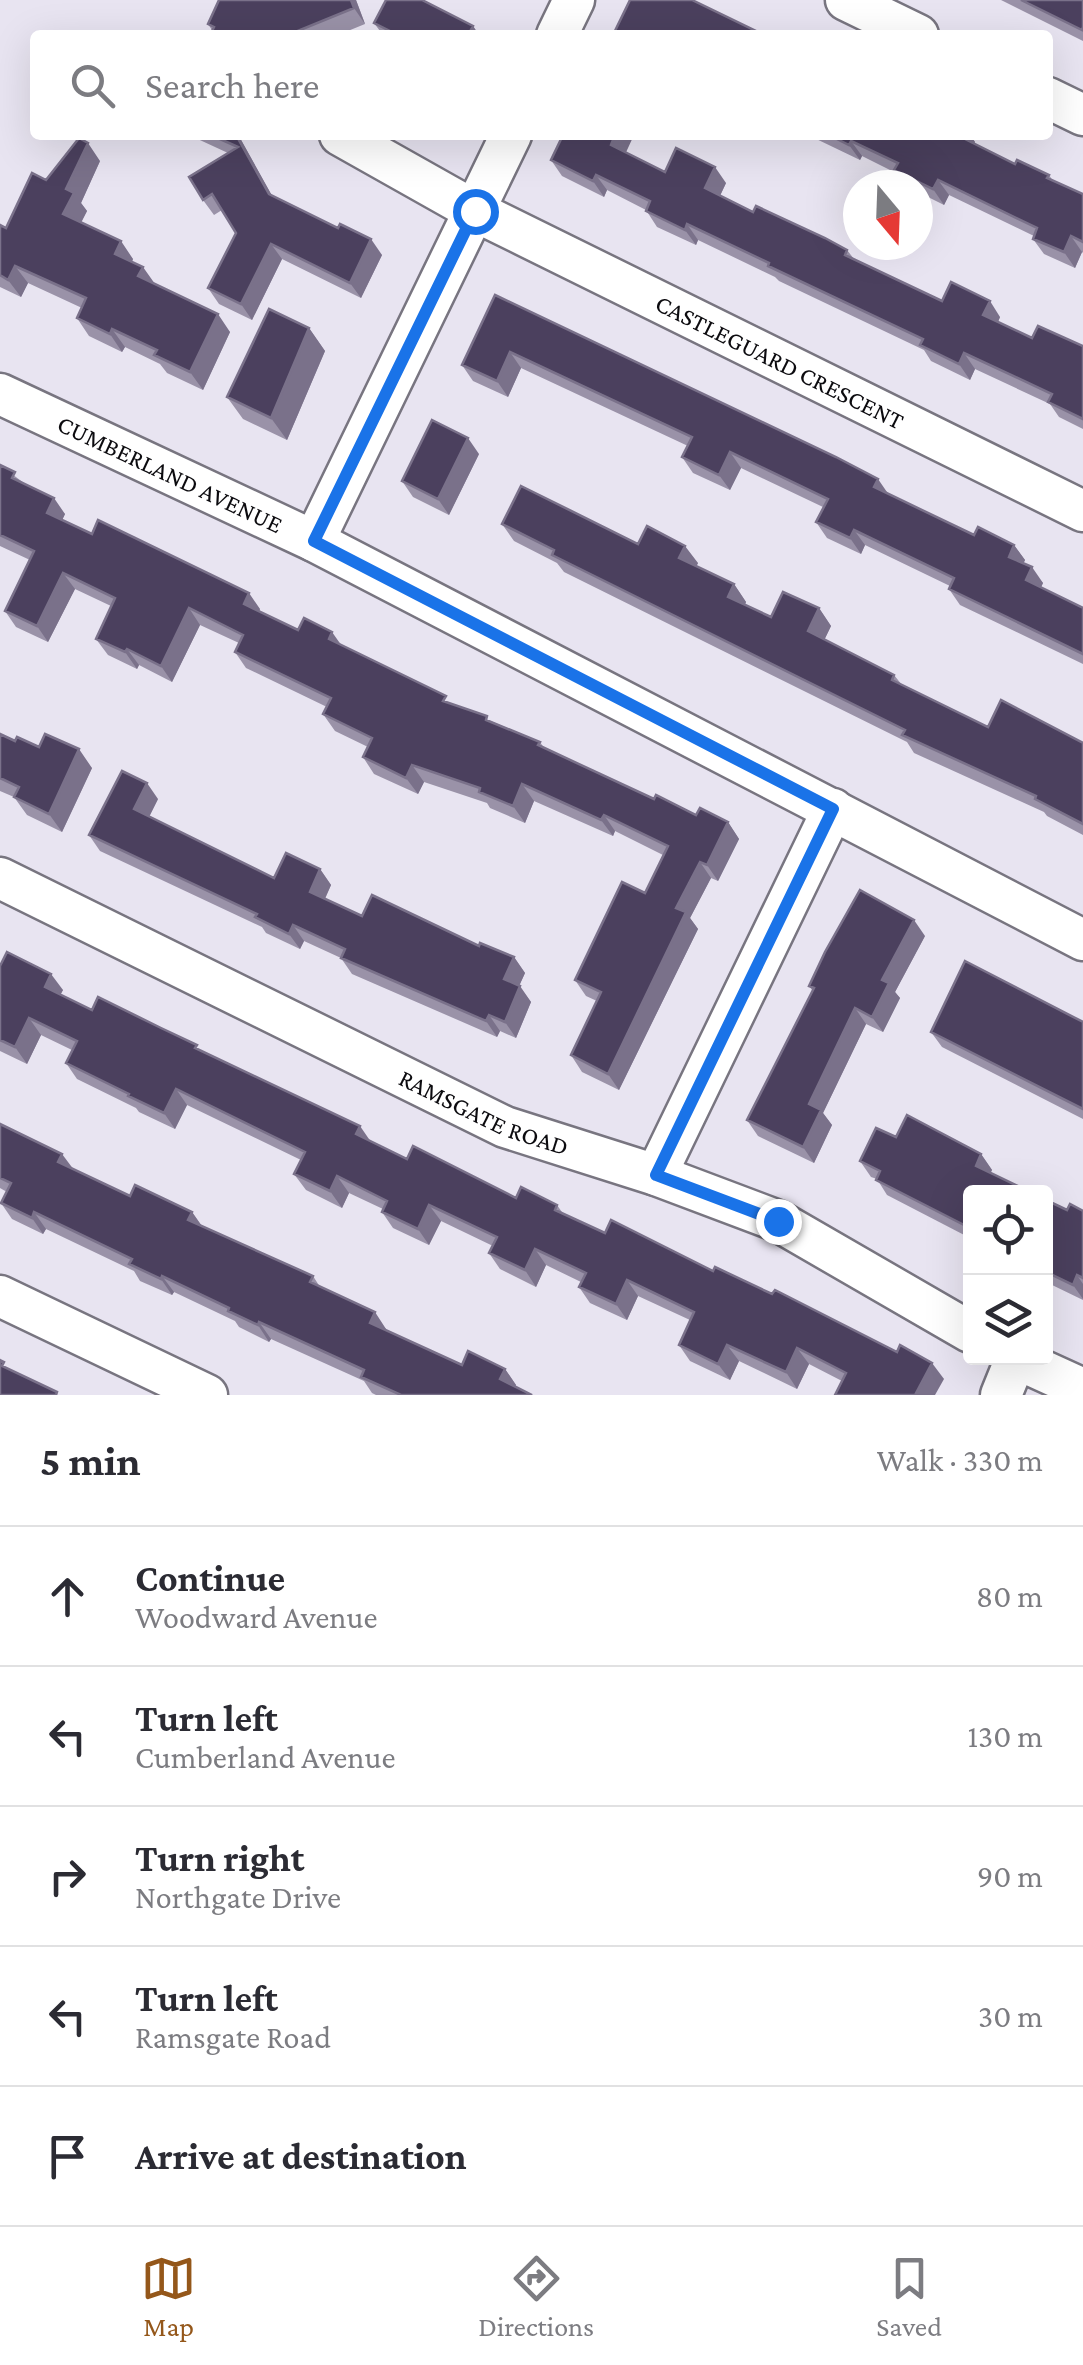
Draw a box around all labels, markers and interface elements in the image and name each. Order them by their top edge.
search box [30,30,1053,140]
icon: search [65,58,120,113]
text: Search here [145,64,319,106]
north arrow [843,170,933,260]
route start [453,189,499,235]
street label: CASTLEGUARD CRESCENT [651,289,909,435]
street label: CUMBERLAND AVENUE [53,410,287,538]
street label: RAMSGATE ROAD [395,1064,572,1160]
map controls [963,1185,1053,1365]
button: locate [963,1185,1053,1275]
route end [756,1199,802,1245]
button: layers [963,1275,1053,1365]
text: 5 min [40,1437,141,1484]
text: Walk · 330 m [877,1442,1043,1478]
text: Continue [135,1557,285,1599]
icon: ahead [40,1569,95,1624]
text: 80 m [976,1578,1043,1614]
text: Woodward Avenue [135,1599,378,1635]
text: Turn left [135,1697,278,1739]
icon: left [40,1709,95,1764]
text: 130 m [967,1718,1043,1754]
text: Cumberland Avenue [135,1739,396,1775]
text: Turn right [135,1837,304,1879]
icon: right [40,1849,95,1904]
text: 90 m [977,1858,1043,1894]
text: Northgate Drive [135,1879,341,1915]
text: Turn left [135,1977,278,2019]
icon: left [40,1989,95,2044]
text: 30 m [978,1998,1043,2034]
text: Ramsgate Road [135,2019,331,2055]
icon: arrive [40,2129,95,2184]
text: Arrive at destination [135,2135,467,2177]
tab: Map [141,2251,196,2342]
tab: Directions [478,2251,594,2342]
tab: Saved [876,2251,942,2342]

